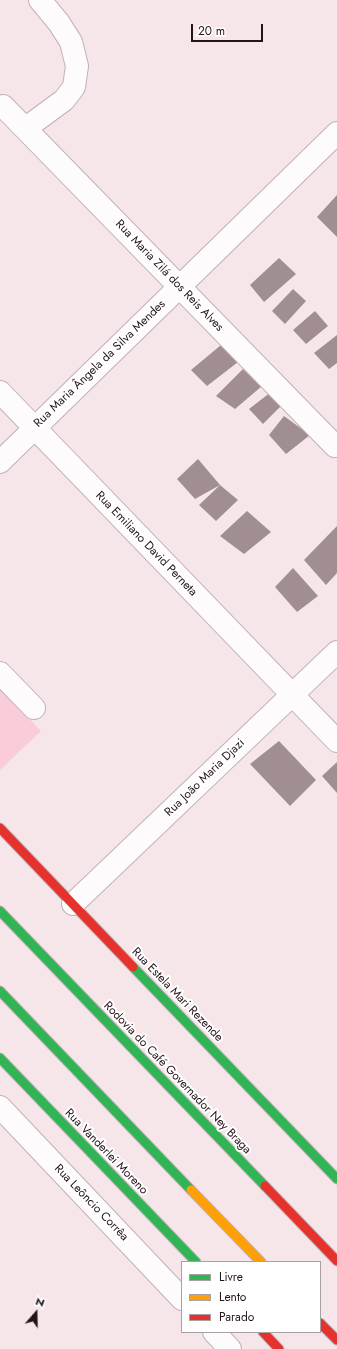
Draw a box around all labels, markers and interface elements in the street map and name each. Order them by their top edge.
scale bar [193,16,265,42]
text: 20 m [198,22,225,40]
street label: Rua Maria Zilá dos Reis Alves [112,217,226,335]
street label: Rua Maria Ângela da Silva Mendes [31,297,169,431]
street label: Rua Emiliano David Perneta [92,489,200,599]
street label: Rua João Maria Djazi [162,736,248,820]
street label: Rua Estela Mari Rezende [128,945,226,1045]
street label: Rodovia do Café Governador Ney Braga [100,999,254,1157]
street label: Rua Vanderlei Moreno [61,1106,151,1198]
street label: Rua Leôncio Corrêa [51,1162,131,1244]
legend [181,1261,321,1333]
text: Livre [219,1268,243,1286]
text: Lento [219,1288,246,1306]
north arrow [16,1293,56,1333]
text: N [33,1293,47,1311]
text: Parado [219,1308,254,1326]

